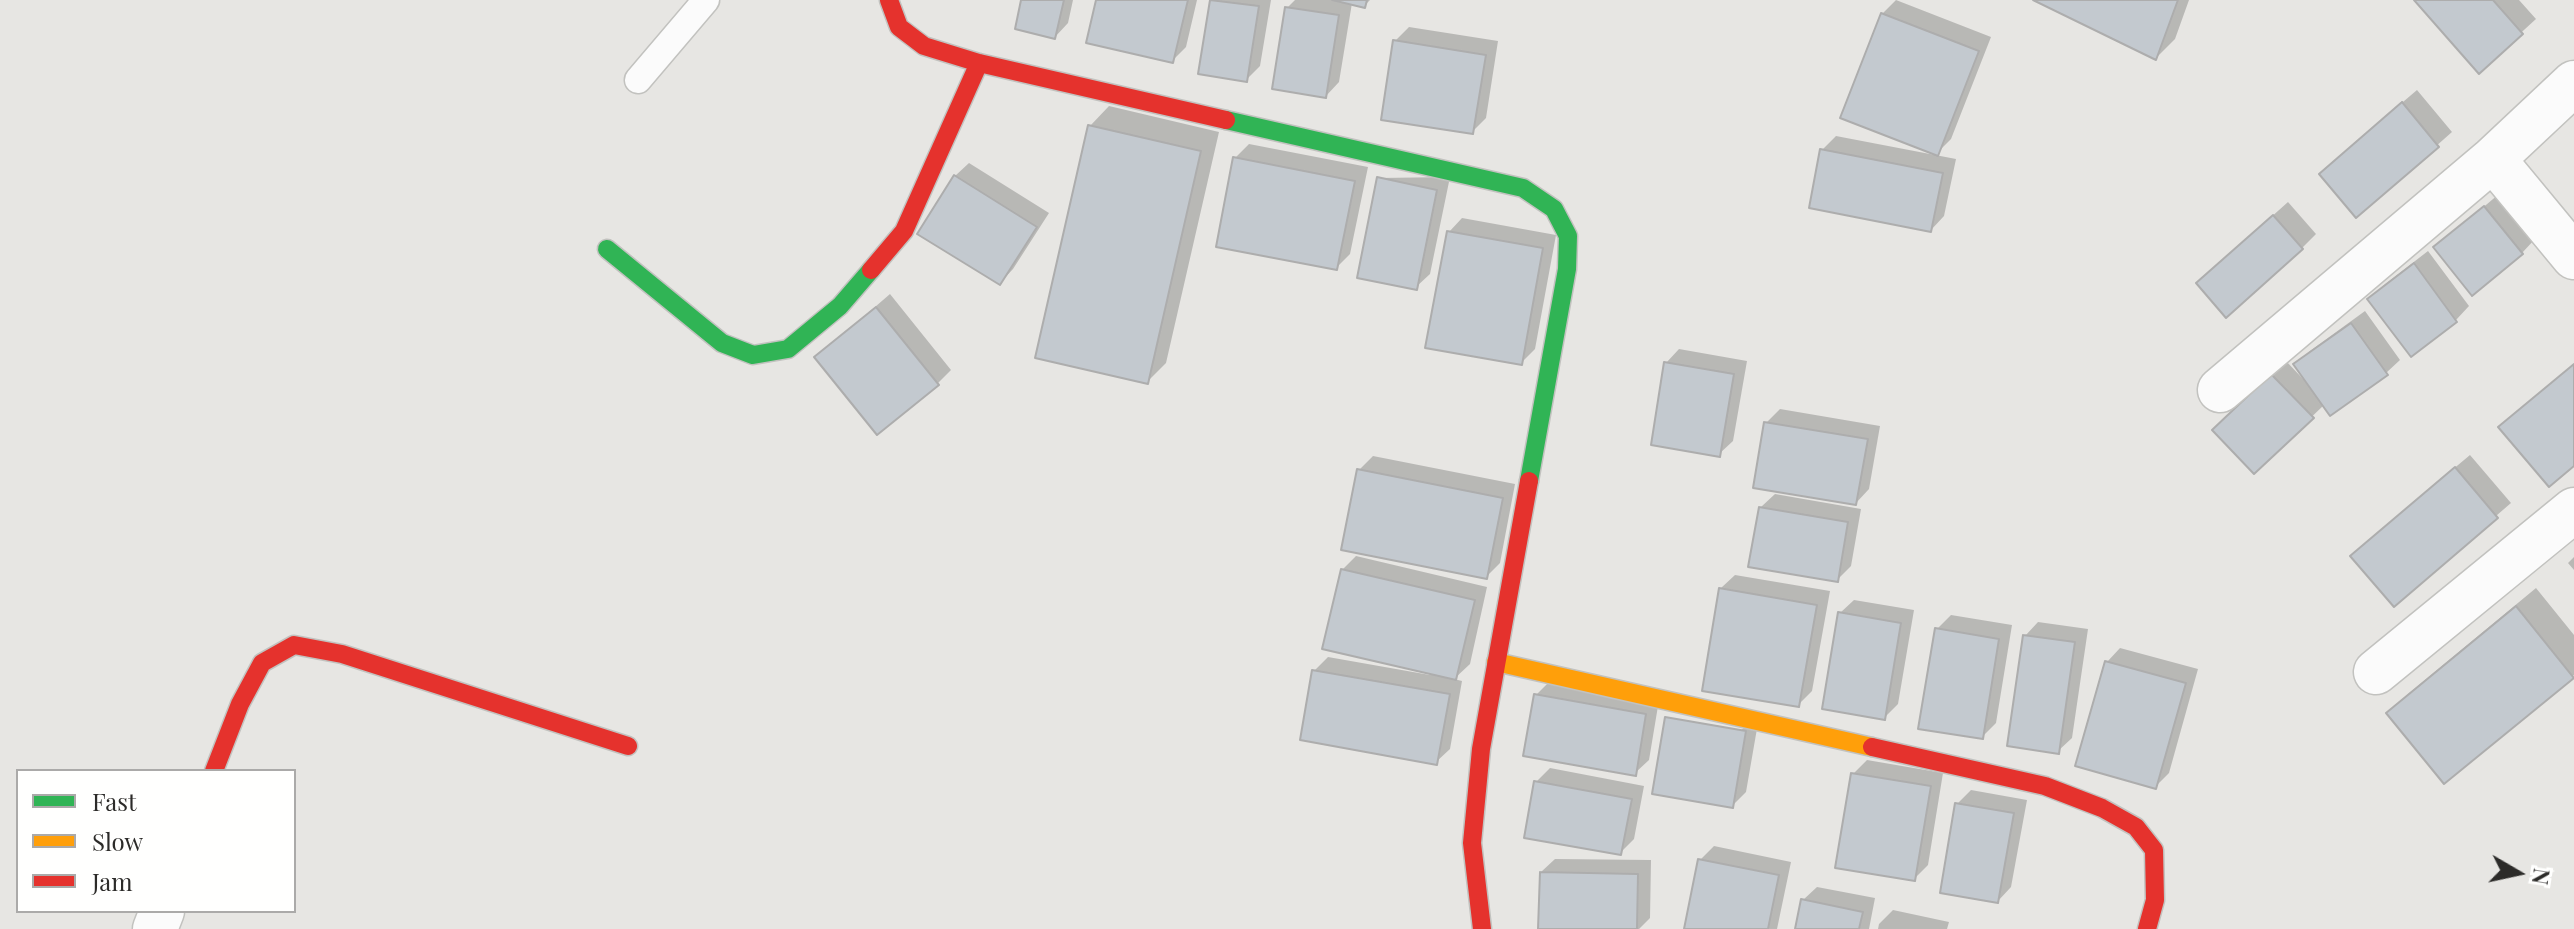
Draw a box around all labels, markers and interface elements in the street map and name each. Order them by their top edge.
legend [16,769,296,913]
text: Fast [92,785,137,817]
text: Slow [92,825,143,857]
north arrow [2478,833,2558,913]
text: Jam [92,865,133,897]
text: N [2526,867,2558,887]

